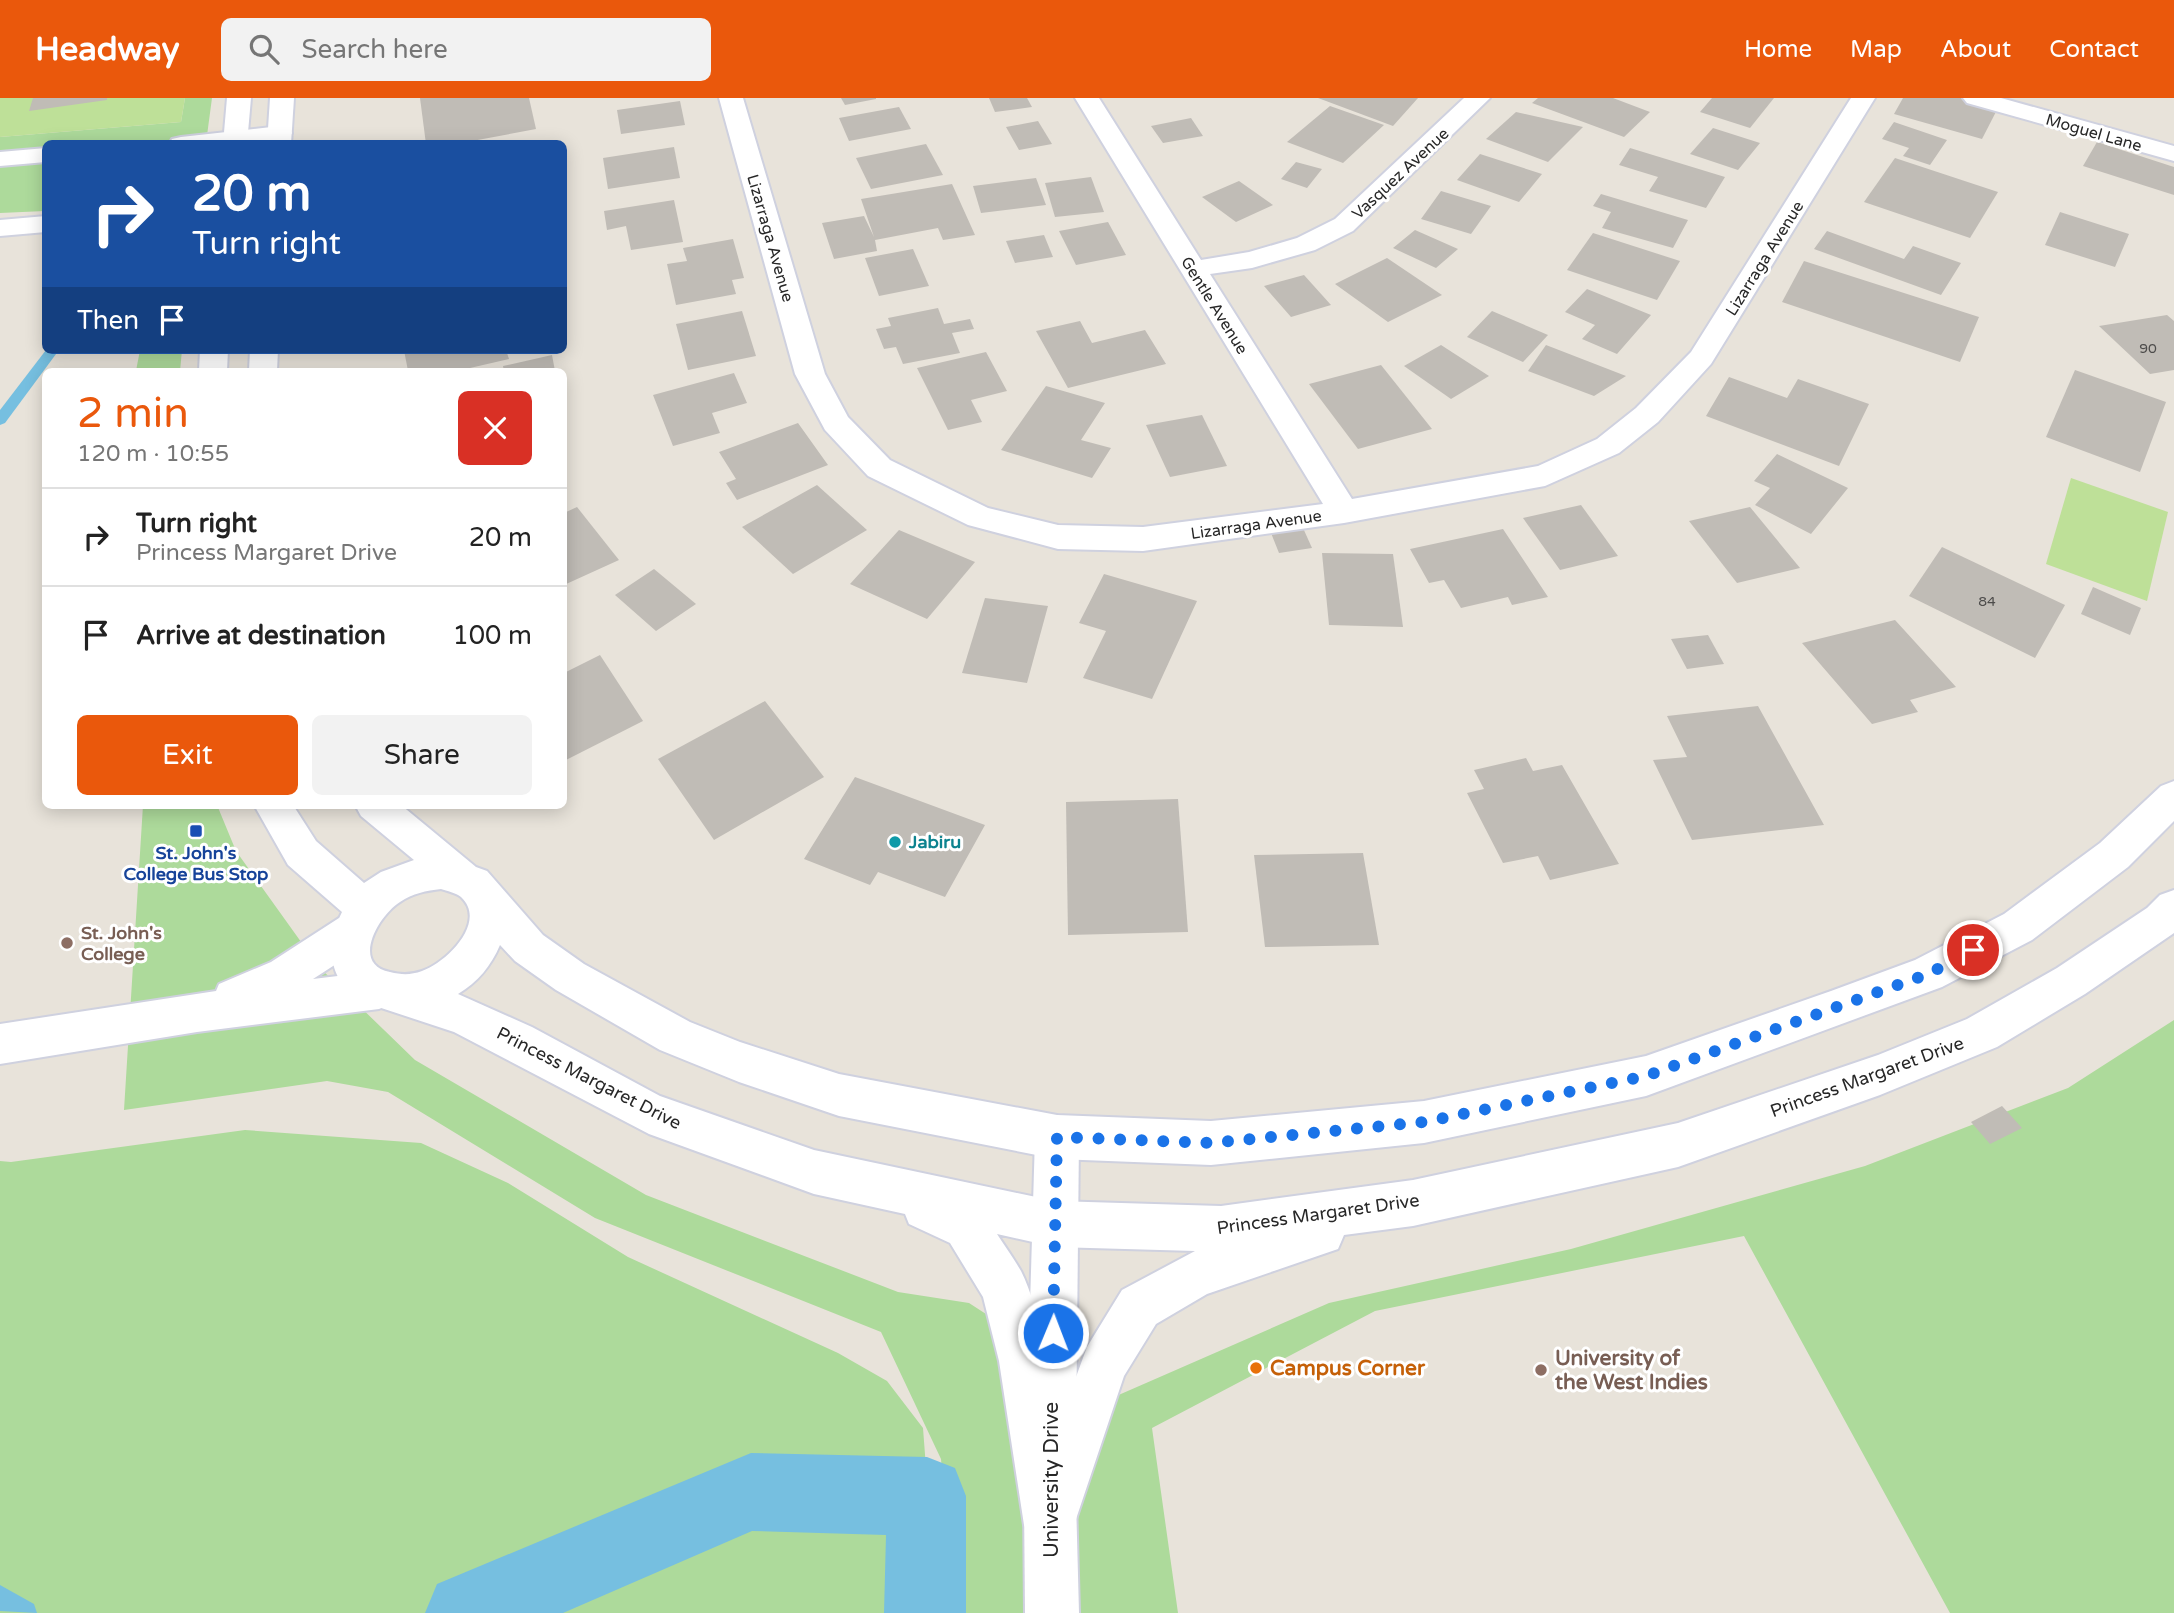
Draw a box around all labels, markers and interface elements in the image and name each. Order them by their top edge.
search box [221,18,711,81]
text: Headway [35,30,179,69]
icon: search [245,30,283,68]
text: Search here [301,34,448,65]
text: Home [1744,35,1812,64]
text: Map [1850,35,1902,64]
text: About [1940,35,2011,64]
text: Contact [2049,35,2139,64]
street label: Moguel Lane [2043,110,2144,156]
street label: Vasquez Avenue [1348,124,1453,224]
text: 20 m [192,165,311,224]
icon: right [77,168,168,259]
street label: Lizarraga Avenue [742,172,798,304]
street label: Lizarraga Avenue [1721,197,1808,320]
text: Turn right [192,225,341,263]
street label: Gentle Avenue [1176,253,1252,358]
icon: arrive [153,301,191,339]
text: Then [77,305,139,336]
house number: 90 [2139,340,2157,357]
text: 2 min [77,388,189,439]
button: close [458,391,532,465]
text: 120 m · 10:55 [77,440,229,468]
street label: Lizarraga Avenue [1189,506,1323,544]
text: Turn right [136,508,257,539]
icon: right [77,518,115,556]
text: 20 m [469,522,532,553]
text: Princess Margaret Drive [136,539,397,567]
house number: 84 [1978,593,1996,610]
icon: arrive [77,616,115,654]
text: Arrive at destination [136,620,386,651]
text: 100 m [452,620,532,651]
button: Exit [77,715,298,795]
button: Share [312,715,532,795]
marker: St. John's College Bus Stop [188,823,204,839]
place label: Jabiru [908,831,961,853]
marker: Jabiru [887,834,903,850]
place label: St. John's College Bus Stop [124,842,268,885]
pin [1943,920,2003,980]
place label: St. John's College [81,922,162,965]
icon: arrive [1954,931,1992,969]
marker: St. John's College [59,935,75,951]
street label: Princess Margaret Drive [493,1022,685,1134]
street label: Princess Margaret Drive [1767,1032,1967,1122]
street label: Princess Margaret Drive [1215,1189,1421,1239]
position arrow [1016,1296,1090,1370]
place label: University of the West Indies [1555,1346,1708,1395]
place label: Campus Corner [1270,1356,1426,1381]
marker: Campus Corner [1248,1360,1264,1376]
marker: University of the West Indies [1533,1362,1549,1378]
street label: University Drive [1039,1402,1064,1558]

